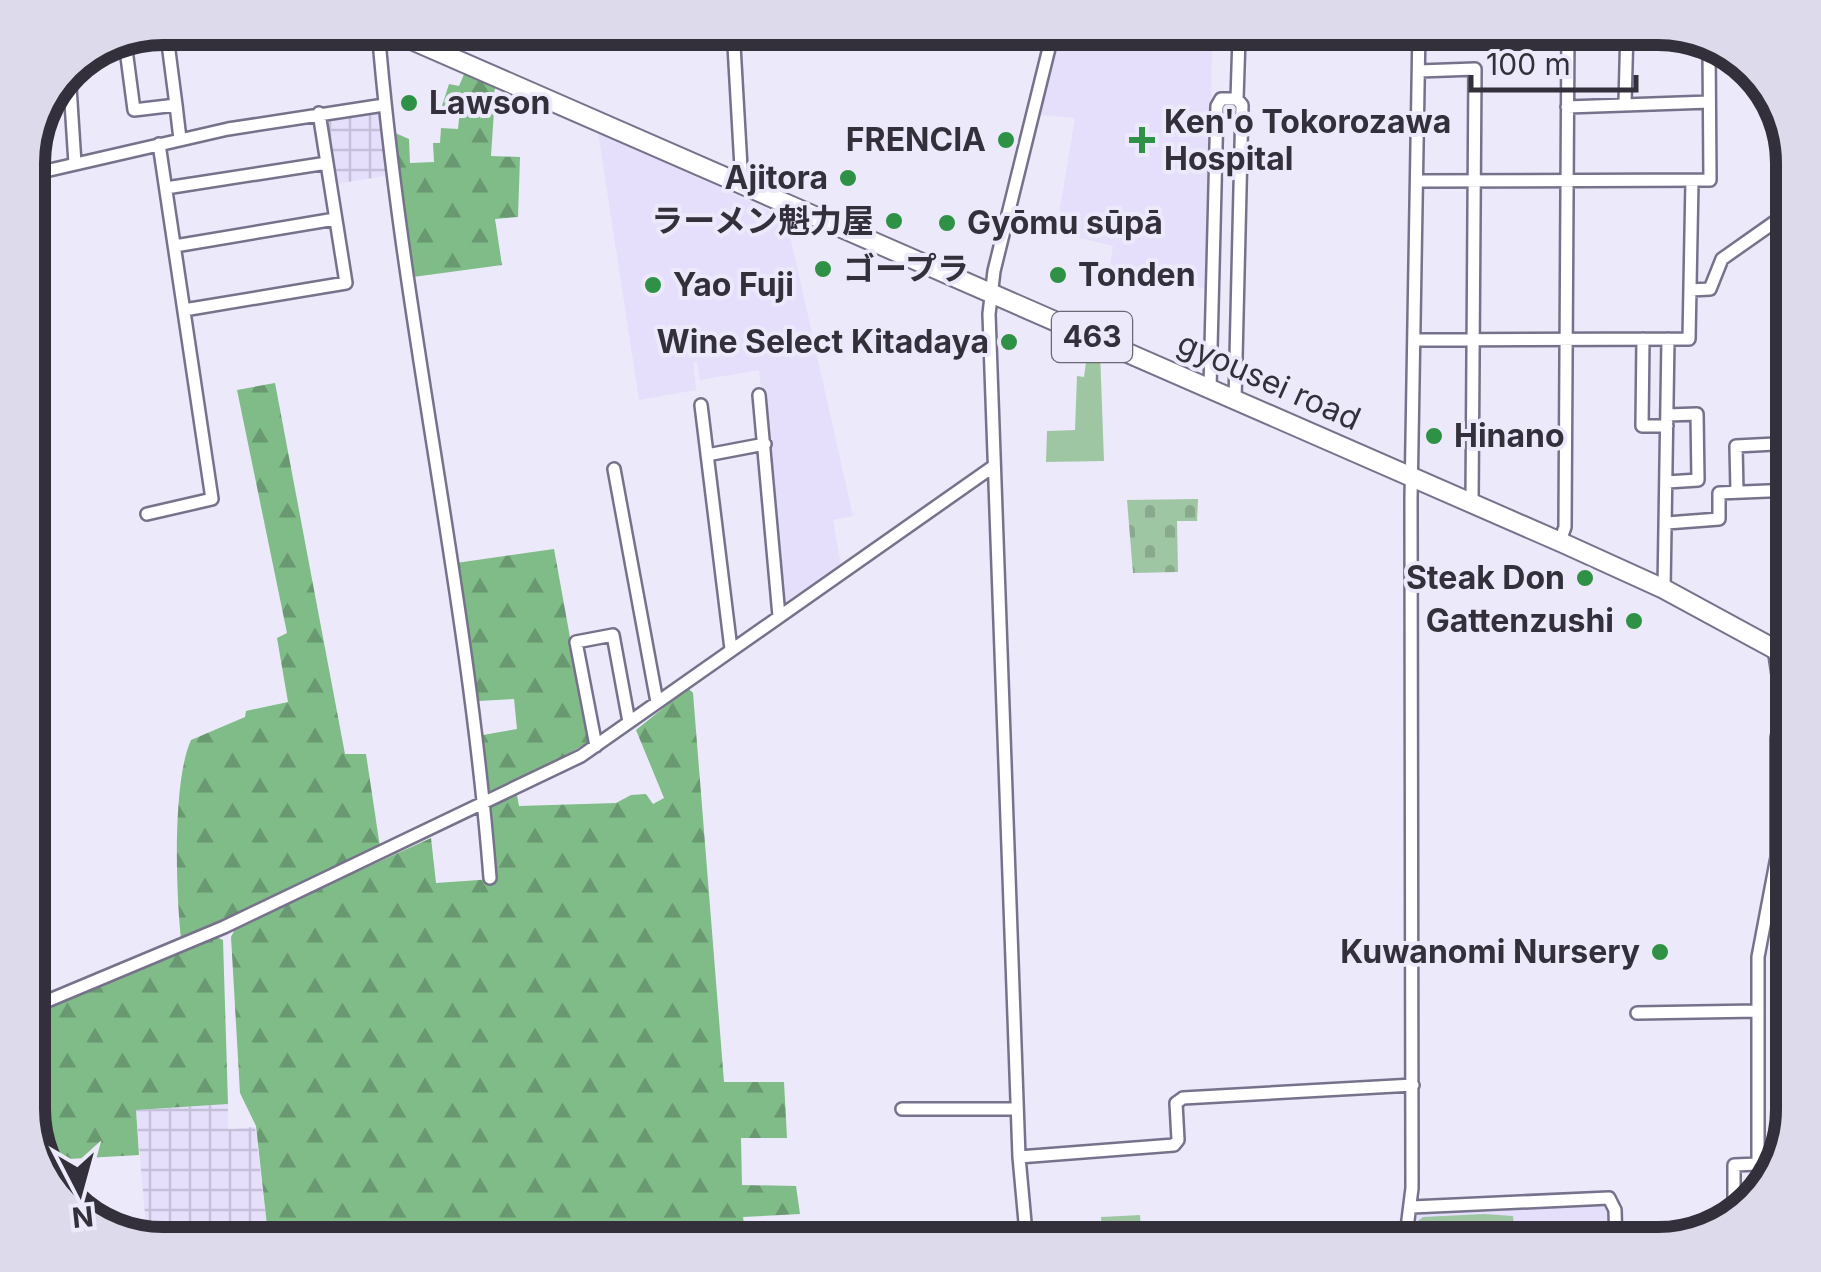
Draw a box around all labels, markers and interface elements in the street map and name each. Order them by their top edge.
scale bar [1471,30,1636,92]
text: 100 m [1486,46,1571,82]
place label: Lawson [429,83,550,122]
marker: Lawson [398,92,420,114]
place label: Ken'o Tokorozawa Hospital [1164,102,1451,178]
place label: FRENCIA [846,120,986,159]
marker: Ken'o Tokorozawa Hospital [1129,127,1155,153]
marker: FRENCIA [995,129,1017,151]
place label: Ajitora [725,158,828,197]
marker: Ajitora [837,167,859,189]
place label: ラーメン魁力屋 [651,201,874,240]
place label: Gyōmu sūpā [967,203,1163,242]
marker: ラーメン魁力屋 [883,210,905,232]
marker: Gyōmu sūpā [936,212,958,234]
place label: ゴープラ [843,249,969,288]
place label: Tonden [1078,255,1196,294]
marker: ゴープラ [812,258,834,280]
marker: Tonden [1047,264,1069,286]
place label: Yao Fuji [673,265,794,304]
marker: Yao Fuji [642,274,664,296]
road number: 463 [1052,312,1132,362]
place label: Wine Select Kitadaya [657,322,989,361]
street label: gyousei road [1172,323,1367,438]
marker: Wine Select Kitadaya [998,331,1020,353]
place label: Hinano [1454,416,1565,455]
marker: Hinano [1423,425,1445,447]
place label: Steak Don [1406,558,1565,597]
marker: Steak Don [1574,567,1596,589]
place label: Gattenzushi [1426,601,1614,640]
marker: Gattenzushi [1623,610,1645,632]
place label: Kuwanomi Nursery [1340,932,1640,971]
marker: Kuwanomi Nursery [1649,941,1671,963]
north arrow [30,1142,130,1242]
text: N [70,1199,95,1235]

